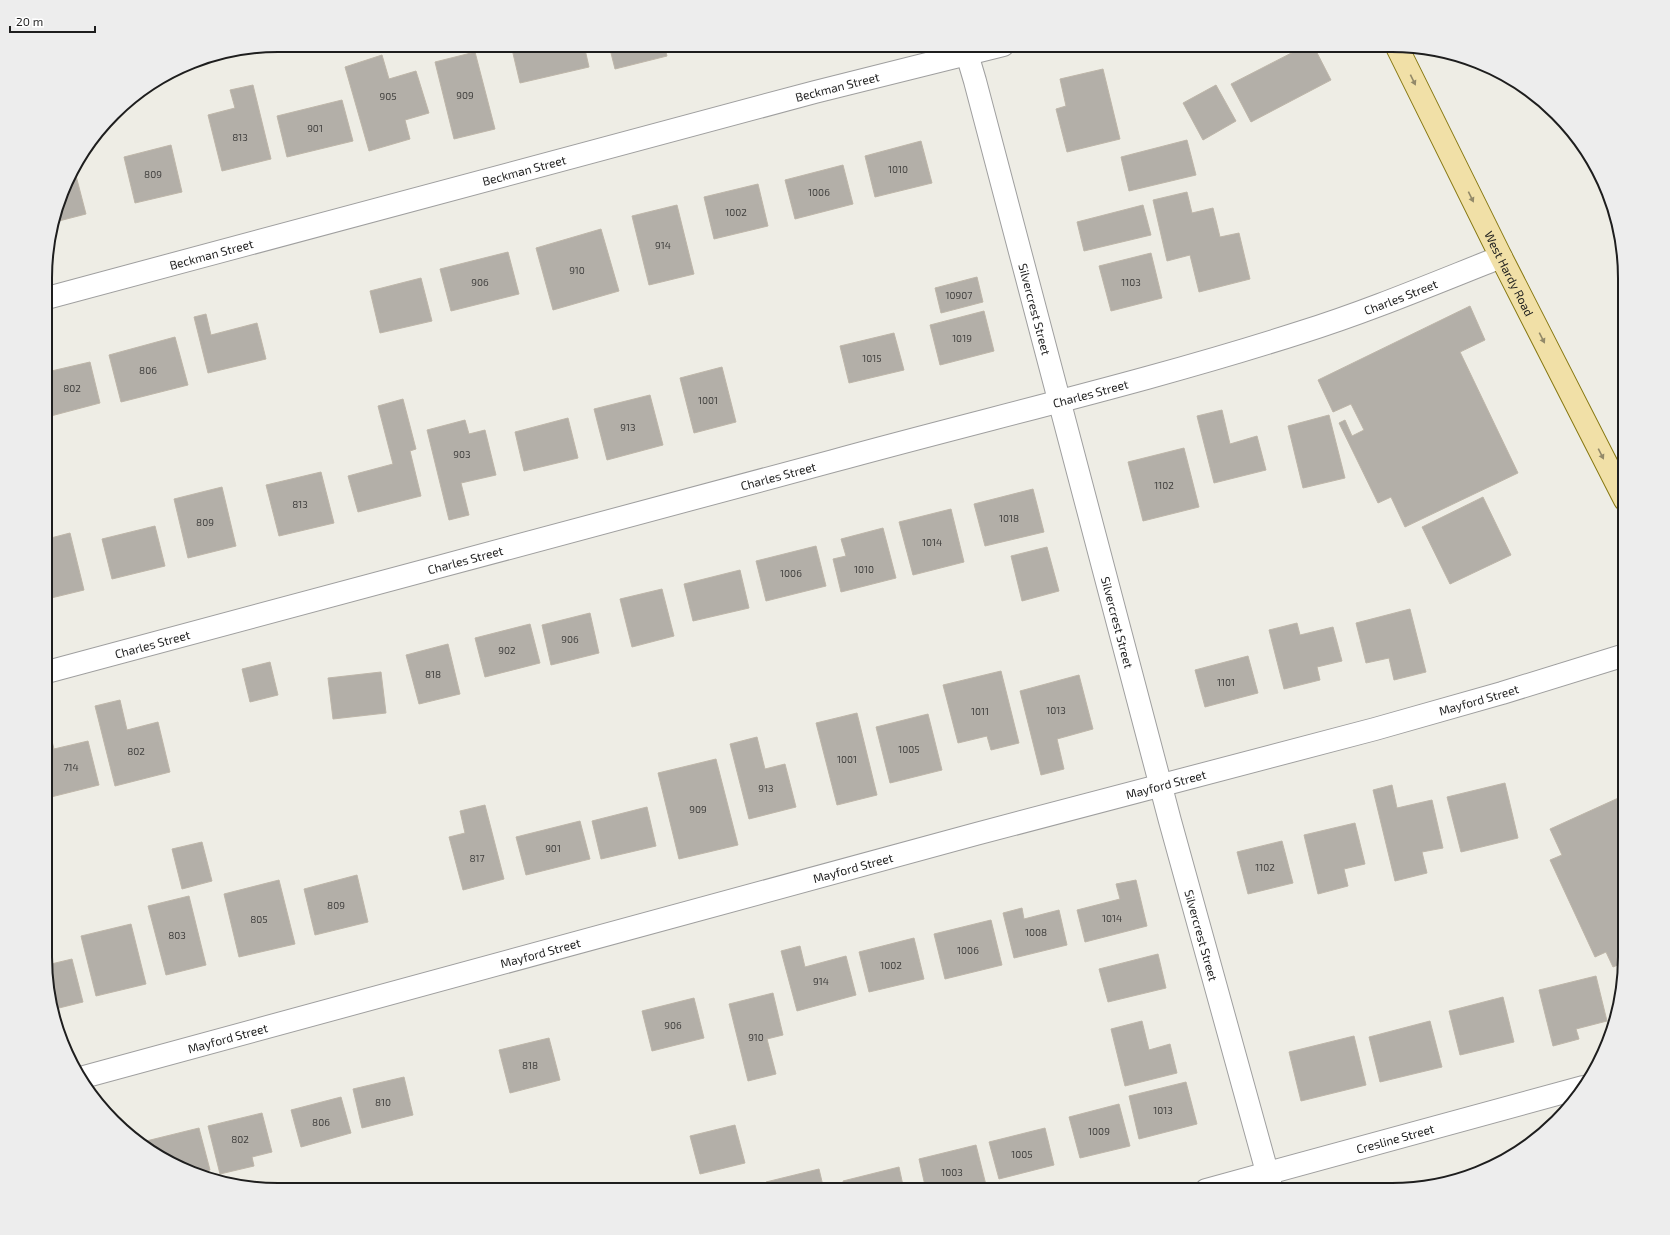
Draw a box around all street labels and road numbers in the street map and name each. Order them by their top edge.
street label: Beckman Street [794,69,881,104]
street label: Beckman Street [481,152,568,188]
street label: West Hardy Road [1482,228,1537,318]
street label: Beckman Street [168,236,255,272]
street label: Silvercrest Street [1016,262,1054,357]
street label: Charles Street [1362,276,1440,317]
street label: Charles Street [1051,376,1130,410]
street label: Charles Street [739,459,818,492]
street label: Charles Street [426,543,505,577]
street label: Silvercrest Street [1099,575,1137,670]
street label: Charles Street [113,627,192,661]
street label: Mayford Street [1437,681,1521,718]
street label: Mayford Street [1124,767,1208,801]
street label: Mayford Street [811,850,895,885]
street label: Silvercrest Street [1182,888,1221,983]
street label: Mayford Street [499,935,582,970]
street label: Mayford Street [186,1020,270,1055]
street label: Cresline Street [1355,1121,1436,1156]

